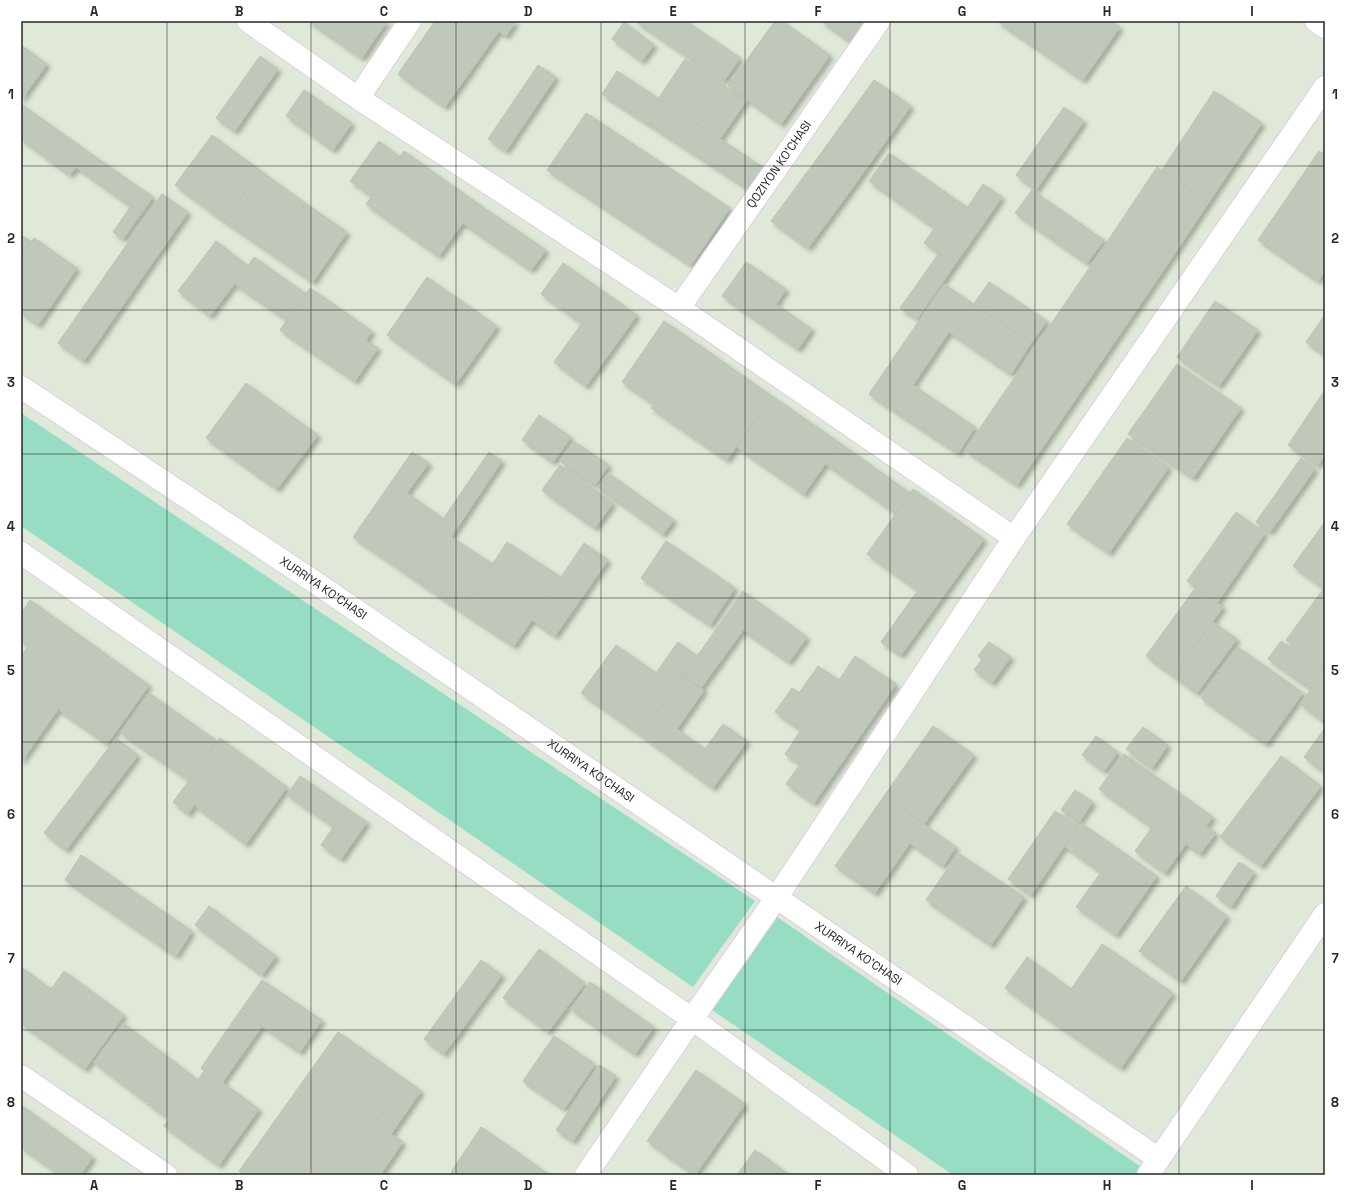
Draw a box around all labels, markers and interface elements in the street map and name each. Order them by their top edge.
text: A [90,3,99,20]
text: B [235,3,244,20]
text: C [380,3,388,20]
text: D [524,3,533,20]
text: E [669,3,677,20]
text: F [815,3,822,20]
text: G [958,3,966,20]
text: H [1103,3,1111,20]
text: I [1250,3,1254,20]
text: 1 [8,86,14,103]
text: 1 [1332,86,1338,103]
street label: QOZIYON KO'CHASI [743,118,815,211]
text: 2 [7,230,15,247]
text: 2 [1331,230,1339,247]
text: 3 [7,374,15,391]
text: 3 [1331,374,1339,391]
text: 4 [7,518,15,535]
text: 4 [1331,518,1339,535]
street label: XURRIYA KO'CHASI [276,553,370,623]
text: 5 [7,662,15,679]
text: 5 [1331,662,1339,679]
street label: XURRIYA KO'CHASI [544,735,637,806]
text: 6 [7,806,15,823]
text: 6 [1331,806,1339,823]
street label: XURRIYA KO'CHASI [812,918,905,989]
text: 7 [7,950,15,967]
text: 7 [1331,950,1339,967]
text: 8 [7,1094,15,1111]
text: 8 [1331,1094,1339,1111]
text: A [90,1177,99,1194]
text: B [235,1177,244,1194]
text: C [380,1177,388,1194]
text: D [524,1177,533,1194]
text: E [669,1177,677,1194]
text: F [815,1177,822,1194]
text: G [958,1177,966,1194]
text: H [1103,1177,1111,1194]
text: I [1250,1177,1254,1194]

